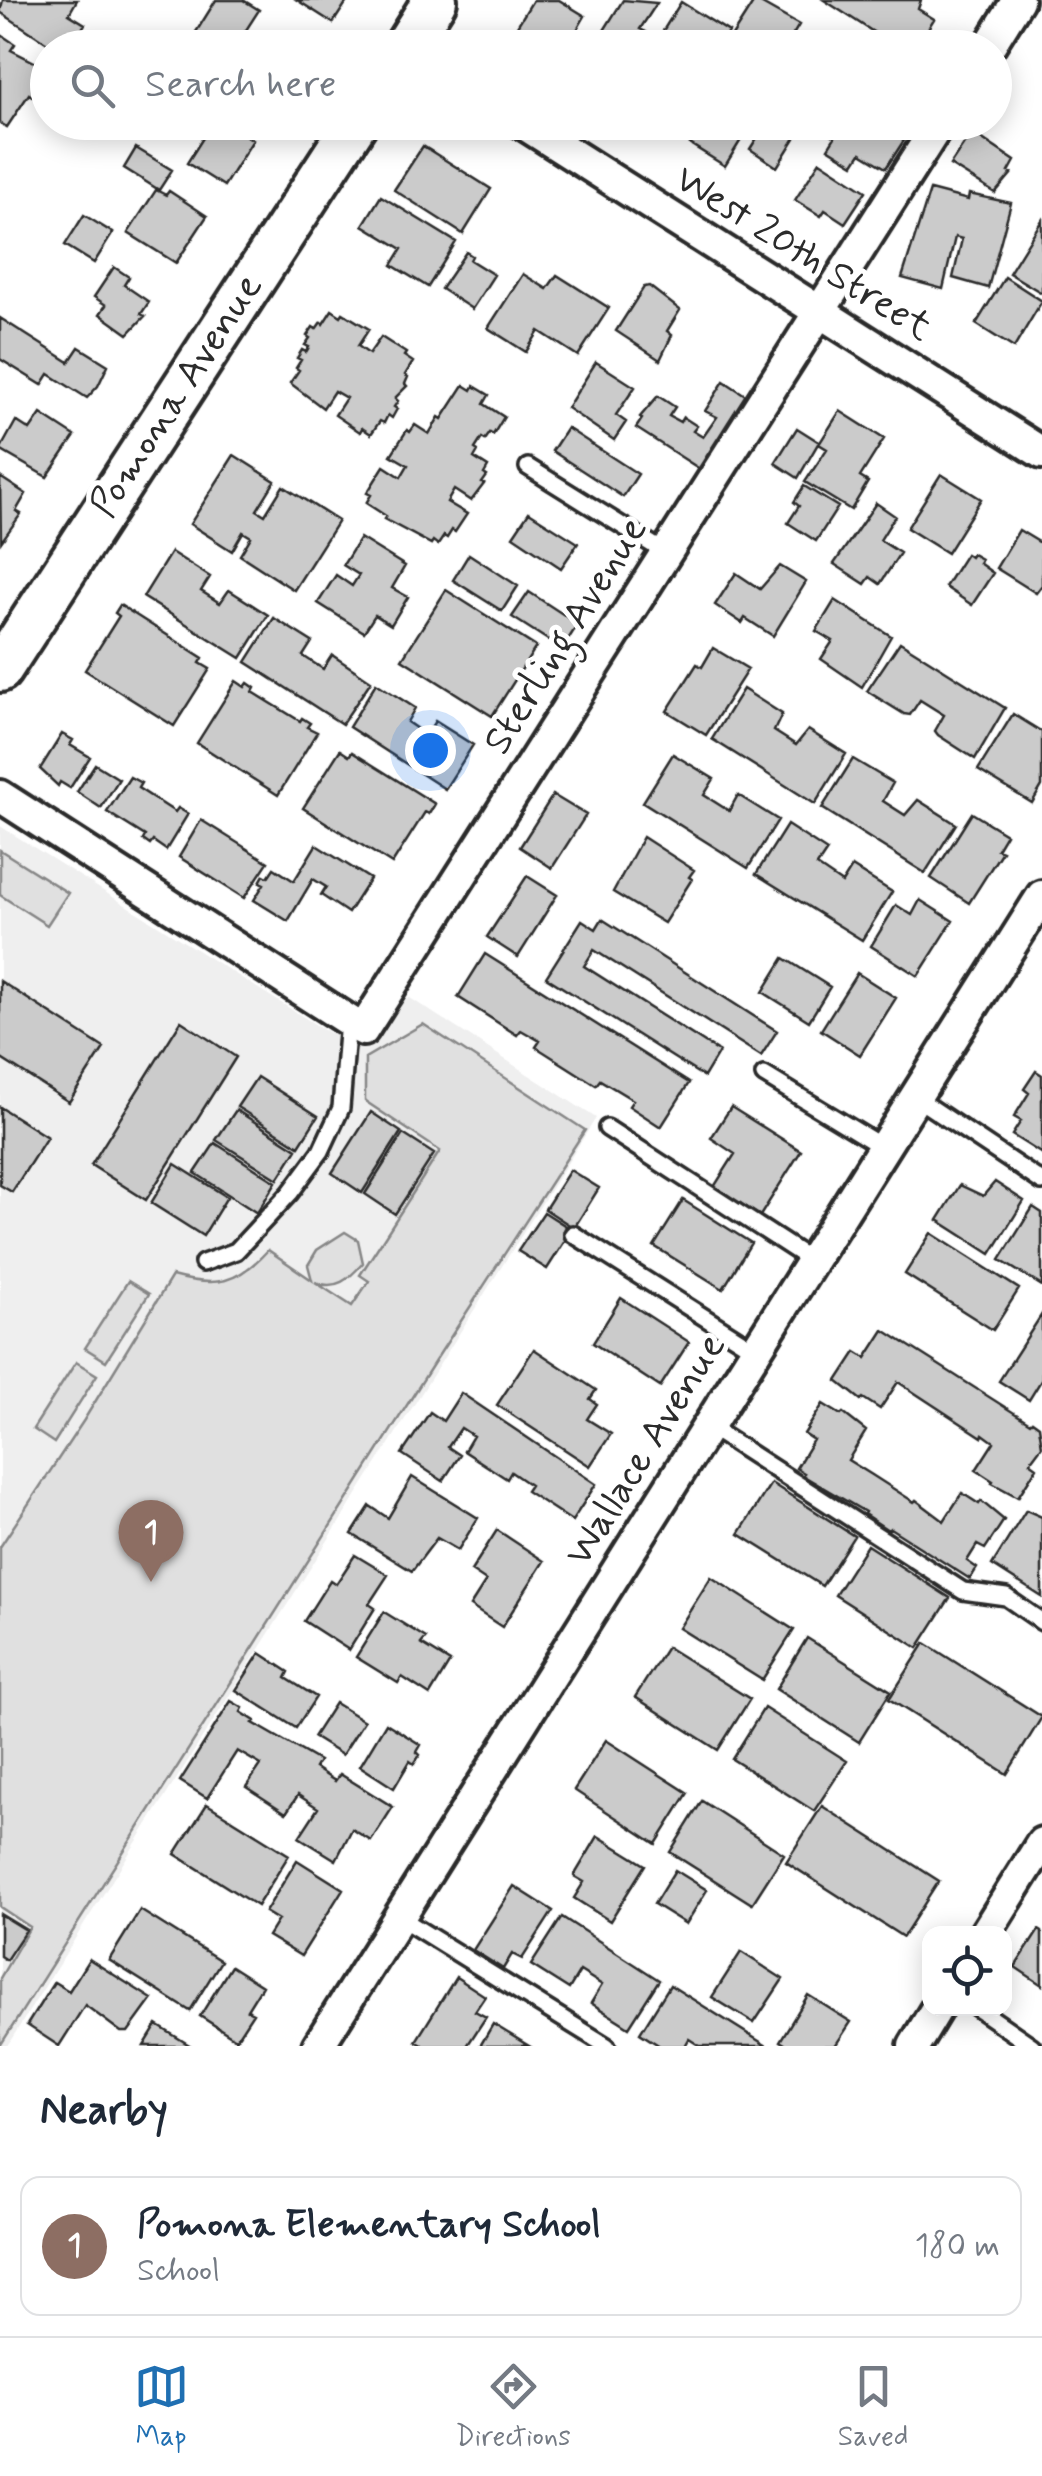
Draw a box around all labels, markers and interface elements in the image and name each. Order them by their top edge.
search box [30,30,1012,140]
icon: search [65,58,120,113]
text: Search here [145,61,336,110]
street label: West 20th Street [664,154,942,354]
street label: Pomona Avenue [79,264,275,528]
street label: Sterling Avenue [472,507,663,767]
your location [405,725,456,776]
street label: Wallace Avenue [554,1324,738,1576]
pin: 1 [118,1500,184,1582]
map controls [922,1926,1012,2016]
button: locate [922,1926,1012,2016]
text: Nearby [40,2084,168,2139]
text: Pomona Elementary School [137,2201,601,2250]
text: 1 [67,2225,82,2267]
text: 180 m [915,2225,1000,2267]
text: School [137,2250,220,2292]
tab: Map [134,2359,189,2456]
tab: Directions [456,2359,571,2456]
tab: Saved [838,2359,908,2456]

